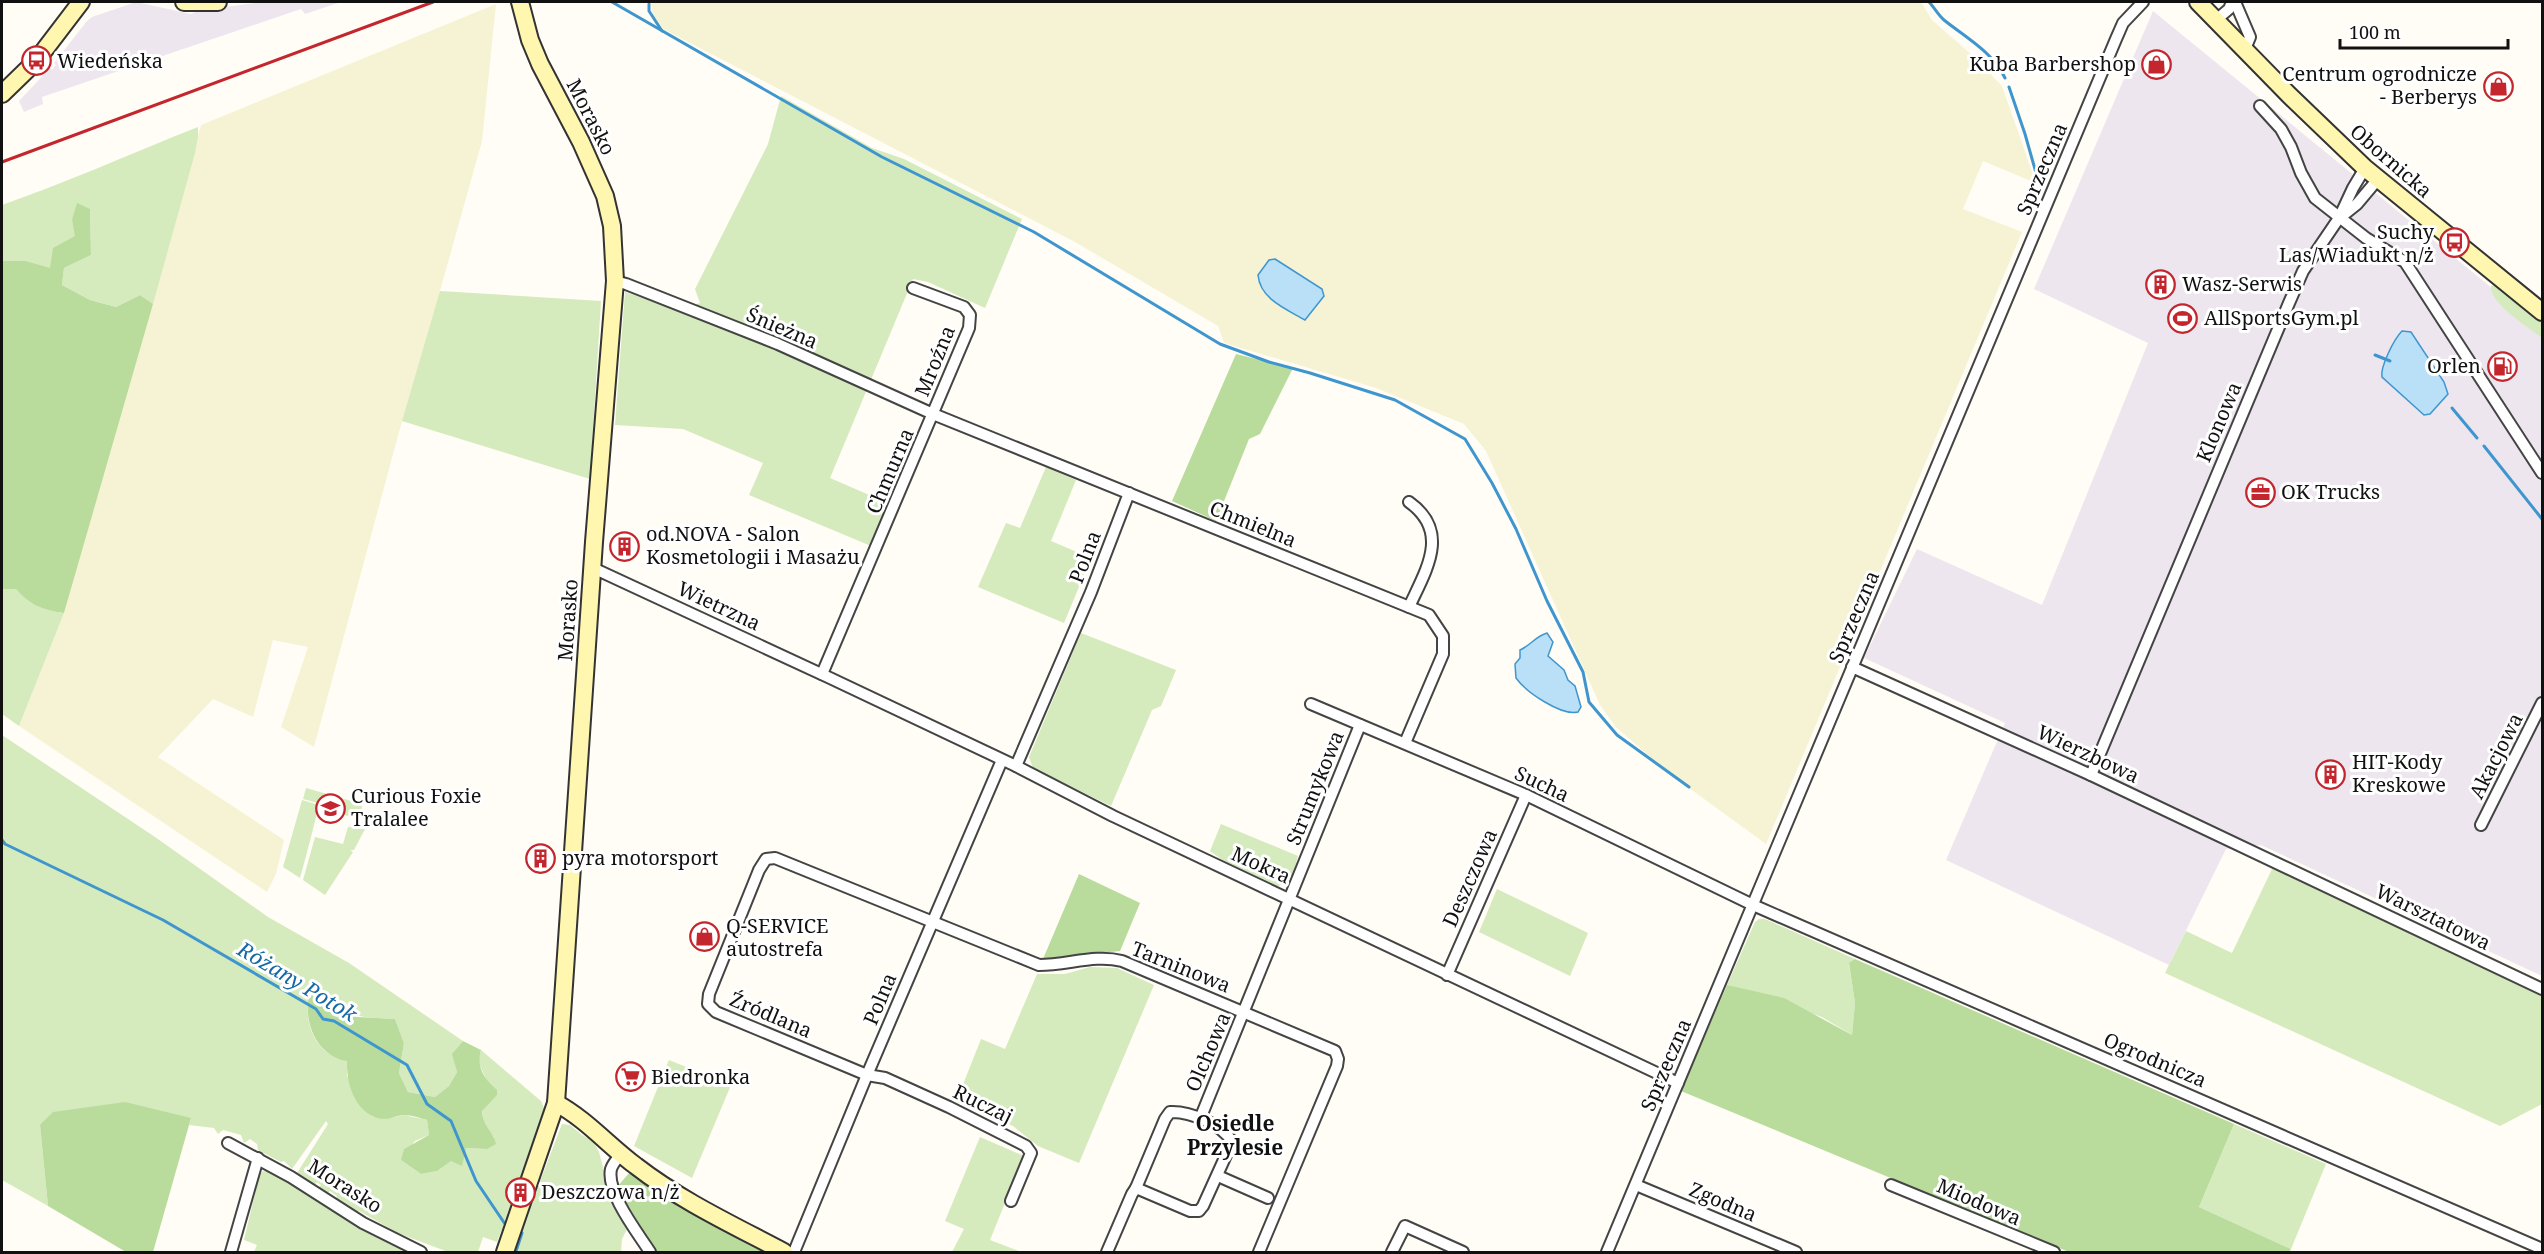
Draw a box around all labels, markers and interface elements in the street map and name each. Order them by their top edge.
scale bar [2340,12,2508,50]
text: 100 m [2349,20,2401,44]
bus stop icon: Wiedeńska [20,45,52,77]
place label: Wiedeńska [57,47,163,74]
shop icon: Kuba Barbershop [2141,48,2173,80]
place label: Kuba Barbershop [1969,50,2136,77]
place label: Centrum ogrodnicze - Berberys [2282,60,2477,110]
shop icon: Centrum ogrodnicze - Berberys [2482,70,2514,102]
street label: Morasko [561,74,622,160]
street label: Obornicka [2345,118,2438,204]
street label: Sprzeczna [2010,119,2073,219]
place label: Suchy Las/Wiadukt n/ż [2279,218,2435,268]
bus stop icon: Suchy Las/Wiadukt n/ż [2439,227,2471,259]
building icon: Wasz-Serwis [2145,268,2177,300]
place label: Wasz-Serwis [2182,270,2302,297]
street label: Śnieżna [742,300,822,355]
sports icon: AllSportsGym.pl [2167,302,2199,334]
place label: AllSportsGym.pl [2204,304,2359,331]
street label: Mroźna [908,321,961,400]
fuel station icon: Orlen [2486,350,2518,382]
place label: Orlen [2427,352,2481,379]
street label: Klonowa [2190,378,2248,466]
street label: Chmurna [859,424,920,518]
office icon: OK Trucks [2244,476,2276,508]
place label: OK Trucks [2281,478,2380,505]
street label: Chmielna [1206,494,1301,553]
place label: od.NOVA - Salon Kosmetologii i Masażu [646,520,860,570]
street label: Polna [1062,527,1107,587]
building icon: od.NOVA - Salon Kosmetologii i Masażu [609,530,641,562]
street label: Sprzeczna [1822,567,1885,667]
street label: Wietrzna [673,575,765,637]
street label: Morasko [551,578,584,662]
street label: Akacjowa [2462,708,2529,803]
street label: Wierzbowa [2033,718,2144,789]
street label: Strumykowa [1279,727,1350,849]
place label: HIT-Kody Kreskowe [2352,748,2446,798]
building icon: HIT-Kody Kreskowe [2315,758,2347,790]
street label: Sucha [1510,759,1574,808]
place label: Curious Foxie Tralalee [351,782,481,832]
school or university icon: Curious Foxie Tralalee [314,792,346,824]
street label: Deszczowa [1436,825,1503,931]
street label: Mokra [1227,840,1295,890]
building icon: pyra motorsport [525,842,557,874]
place label: pyra motorsport [562,844,718,871]
street label: Warsztatowa [2371,877,2495,956]
place label: Q-SERVICE autostrefa [726,912,828,962]
shop icon: Q-SERVICE autostrefa [689,921,721,953]
water label: Różany Potok [232,934,363,1028]
street label: Tarninowa [1128,934,1235,999]
street label: Polna [857,969,903,1029]
street label: Źródlana [726,985,816,1044]
street label: Olchowa [1179,1008,1236,1096]
street label: Sprzeczna [1634,1015,1697,1115]
street label: Ogrodnicza [2100,1026,2211,1093]
supermarket icon: Biedronka [614,1061,646,1093]
place label: Biedronka [651,1063,750,1090]
street label: Ruczaj [949,1078,1018,1130]
district label: Osiedle Przylesie [1187,1109,1283,1161]
street label: Morasko [303,1152,387,1219]
street label: Miodowa [1933,1172,2025,1231]
street label: Zgodna [1685,1175,1761,1228]
building icon: Deszczowa n/ż [504,1176,536,1208]
place label: Deszczowa n/ż [541,1178,680,1205]

